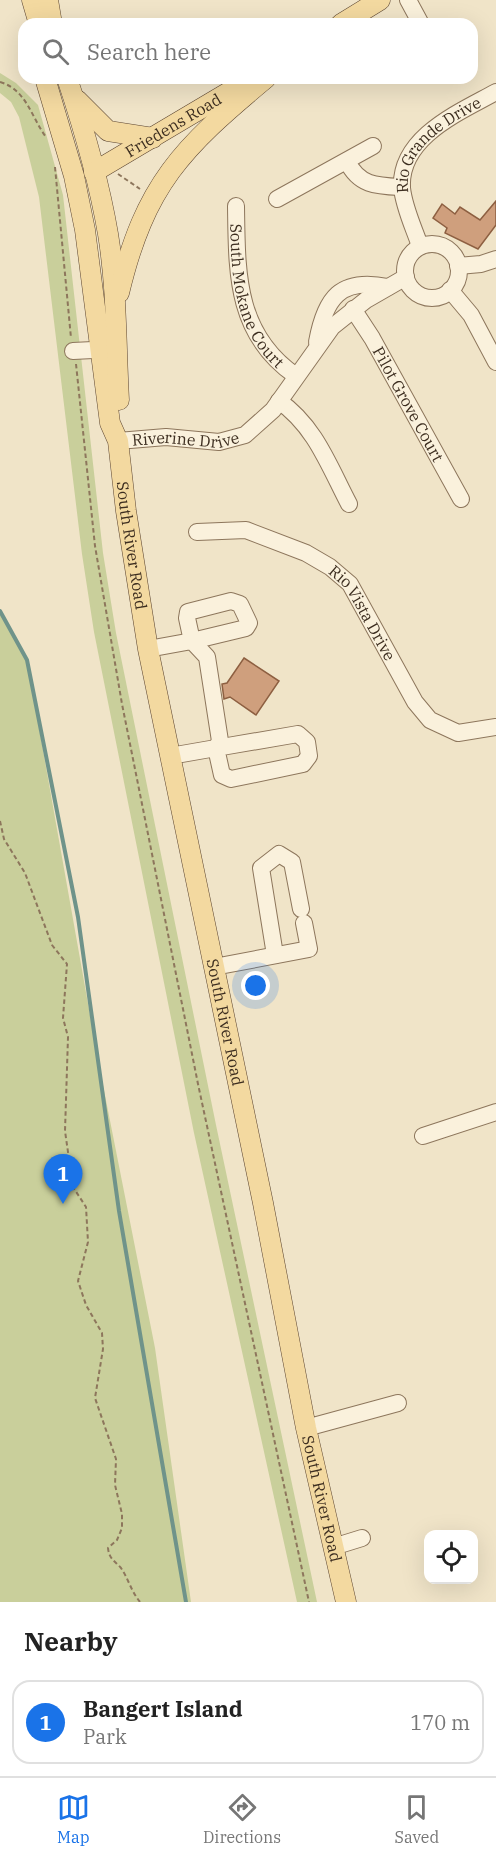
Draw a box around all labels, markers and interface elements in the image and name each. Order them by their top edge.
search box [18,18,478,84]
icon: search [39,35,72,68]
text: Search here [87,37,211,66]
street label: Friedens Road [121,89,225,161]
street label: Rio Grande Drive [392,92,484,194]
street label: South Mokane Court [226,223,289,372]
street label: Pilot Grove Court [369,343,448,465]
street label: Riverine Drive [131,427,241,452]
street label: South River Road [113,480,152,611]
street label: Rio Vista Drive [325,561,400,664]
street label: South River Road [203,957,248,1088]
your location [241,971,270,1000]
pin: 1 [44,1154,82,1204]
street label: South River Road [298,1433,347,1564]
map controls [424,1530,478,1584]
button: locate [424,1530,478,1584]
text: Nearby [24,1624,118,1658]
text: Bangert Island [83,1694,243,1723]
text: 1 [40,1709,52,1736]
text: 170 m [410,1709,470,1736]
text: Park [83,1723,127,1750]
tab: Map [57,1791,90,1847]
tab: Directions [203,1791,281,1847]
tab: Saved [394,1791,439,1847]

